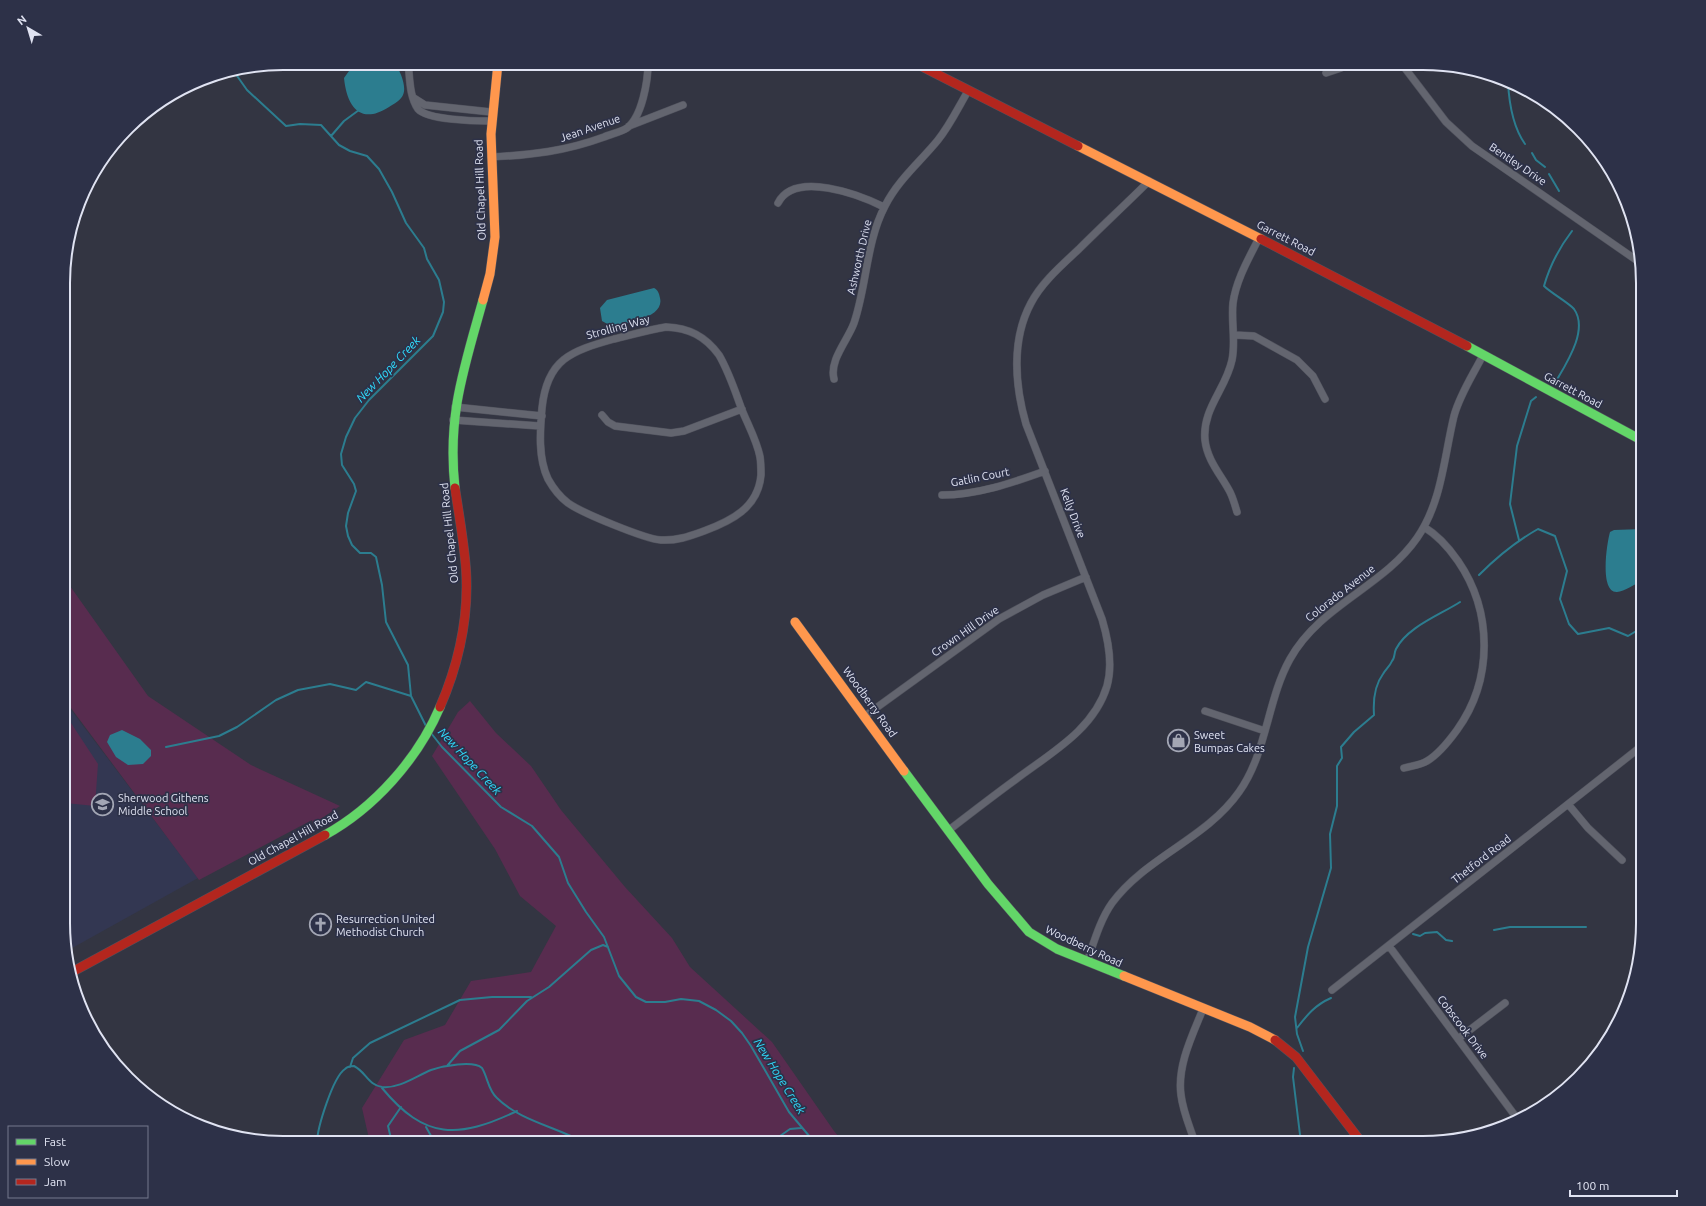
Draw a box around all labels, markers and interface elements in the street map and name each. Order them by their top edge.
north arrow [8,8,48,48]
text: N [15,13,29,27]
street label: Jean Avenue [558,112,622,144]
street label: Old Chapel Hill Road [472,139,488,241]
street label: Bentley Drive [1487,140,1549,188]
street label: Ashworth Drive [845,218,873,296]
street label: Garrett Road [1255,218,1317,258]
street label: Strolling Way [585,313,652,341]
water label: New Hope Creek [353,333,423,405]
street label: Garrett Road [1542,370,1604,410]
street label: Gatlin Court [950,465,1011,489]
street label: Old Chapel Hill Road [438,482,460,584]
street label: Kelly Drive [1058,486,1088,540]
street label: Colorado Avenue [1303,562,1377,624]
street label: Crown Hill Drive [929,603,1001,659]
street label: Woodberry Road [841,665,899,739]
water label: New Hope Creek [436,725,505,798]
shop icon: Sweet Bumpas Cakes [1165,728,1191,754]
place label: Sweet Bumpas Cakes [1194,729,1265,754]
school or university icon: Sherwood Githens Middle School [90,791,116,817]
place label: Sherwood Githens Middle School [118,792,209,817]
street label: Old Chapel Hill Road [246,808,340,868]
street label: Thetford Road [1449,832,1513,886]
church icon: Resurrection United Methodist Church [307,912,333,938]
place label: Resurrection United Methodist Church [336,913,435,938]
street label: Woodberry Road [1044,923,1124,969]
street label: Cobscook Drive [1435,993,1491,1061]
water label: New Hope Creek [752,1036,809,1117]
legend [8,1126,148,1198]
text: Fast [44,1135,66,1148]
text: Slow [44,1155,70,1168]
scale bar [1570,1172,1677,1198]
text: Jam [44,1175,66,1188]
text: 100 m [1576,1179,1609,1192]

